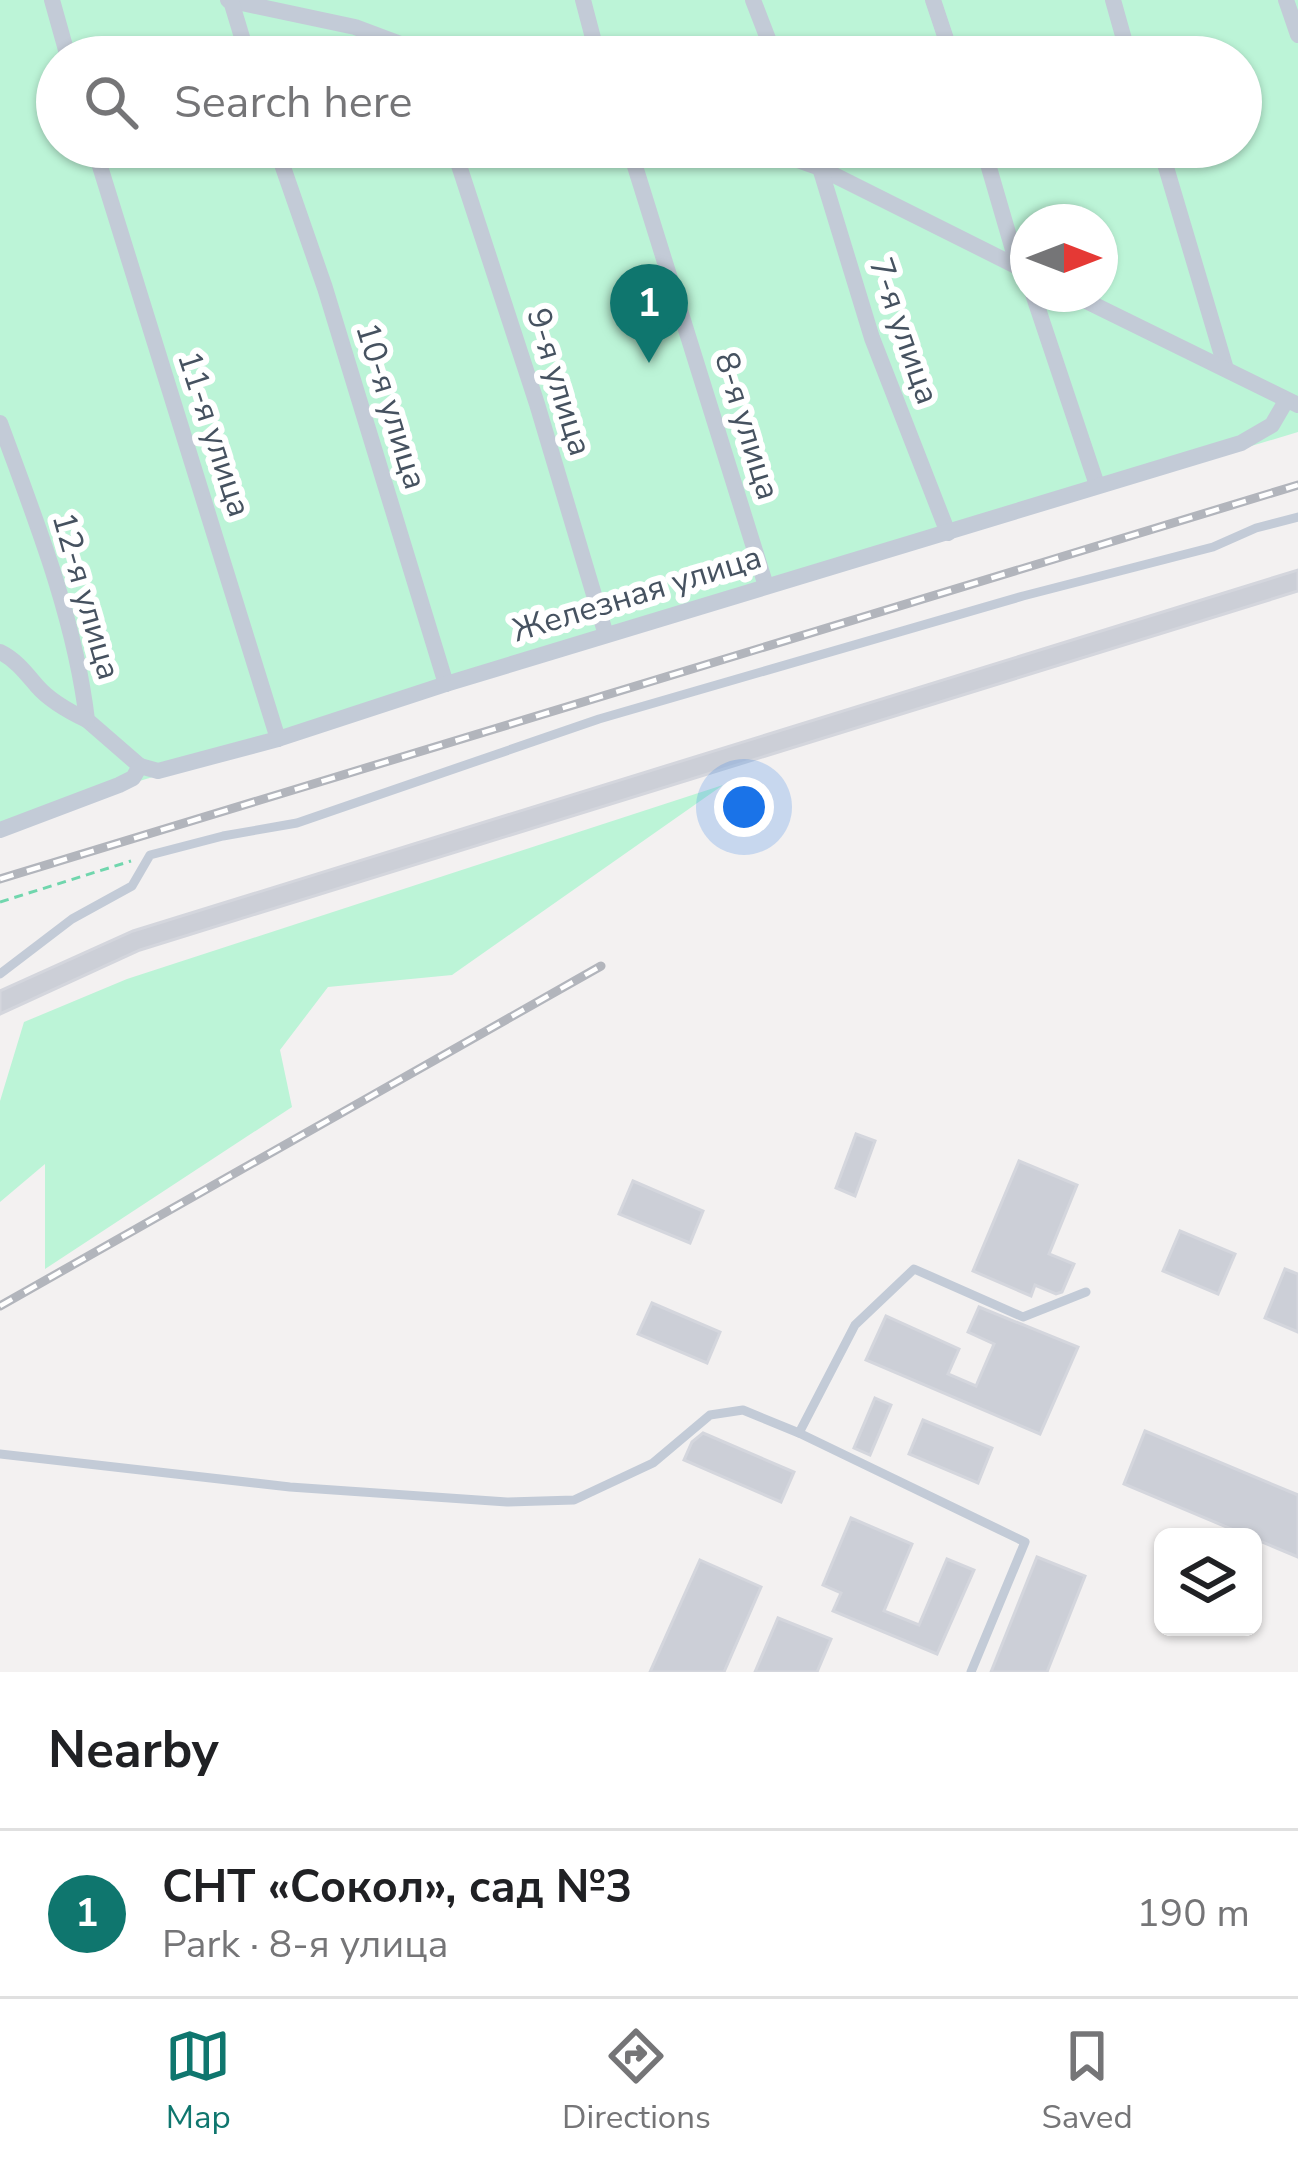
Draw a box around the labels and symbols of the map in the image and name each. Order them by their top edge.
north arrow [1010,204,1118,312]
street label: 7-я улица [858,252,950,410]
pin: 1 [610,264,688,363]
street label: 9-я улица [515,303,603,461]
street label: 10-я улица [344,317,438,495]
street label: 11-я улица [166,345,262,523]
street label: 8-я улица [703,347,791,505]
street label: 12-я улица [41,507,131,685]
street label: Железная улица [507,535,767,653]
your location [714,777,774,837]

